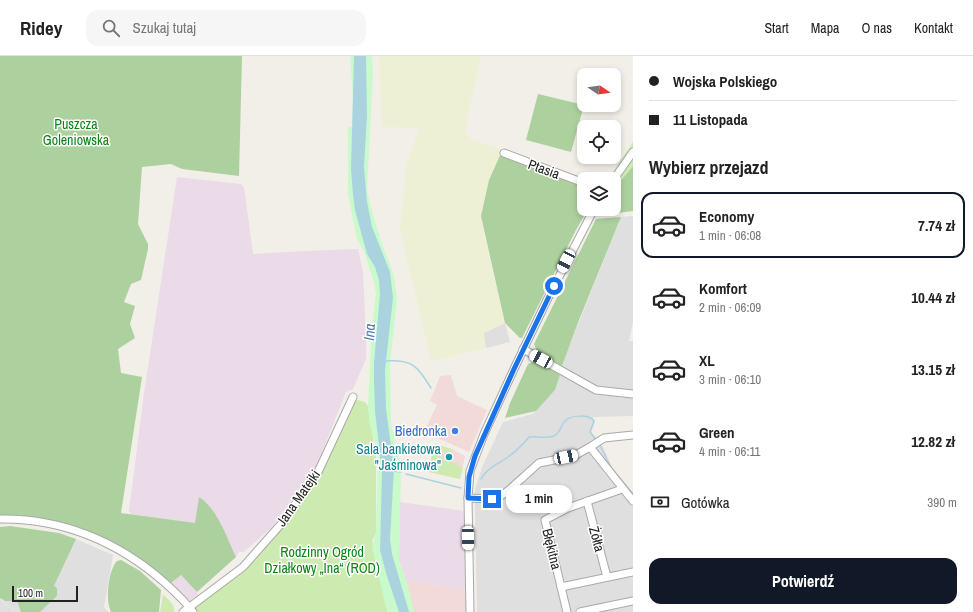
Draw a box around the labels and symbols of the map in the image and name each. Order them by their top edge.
north arrow [577,68,621,112]
park label: Puszcza Goleniowska [43,115,110,149]
street label: Ptasia [526,155,563,183]
car [555,248,577,274]
route start [545,277,563,295]
water label: Ina [358,323,380,341]
car [528,348,554,370]
place label: Biedronka [395,422,448,440]
marker: Biedronka [450,426,460,436]
place label: Sala bankietowa "Jaśminowa" [356,440,442,474]
car [553,449,579,465]
marker: Sala bankietowa "Jaśminowa" [444,452,454,462]
street label: Jana Matejki [272,466,324,530]
callout: 1 min [506,485,572,513]
route end [483,490,501,508]
street label: Żółta [585,524,609,554]
car [462,526,474,550]
street label: Błękitna [538,527,566,572]
park label: Rodzinny Ogród Działkowy „Ina“ (ROD) [264,543,380,577]
scale bar [12,584,78,603]

